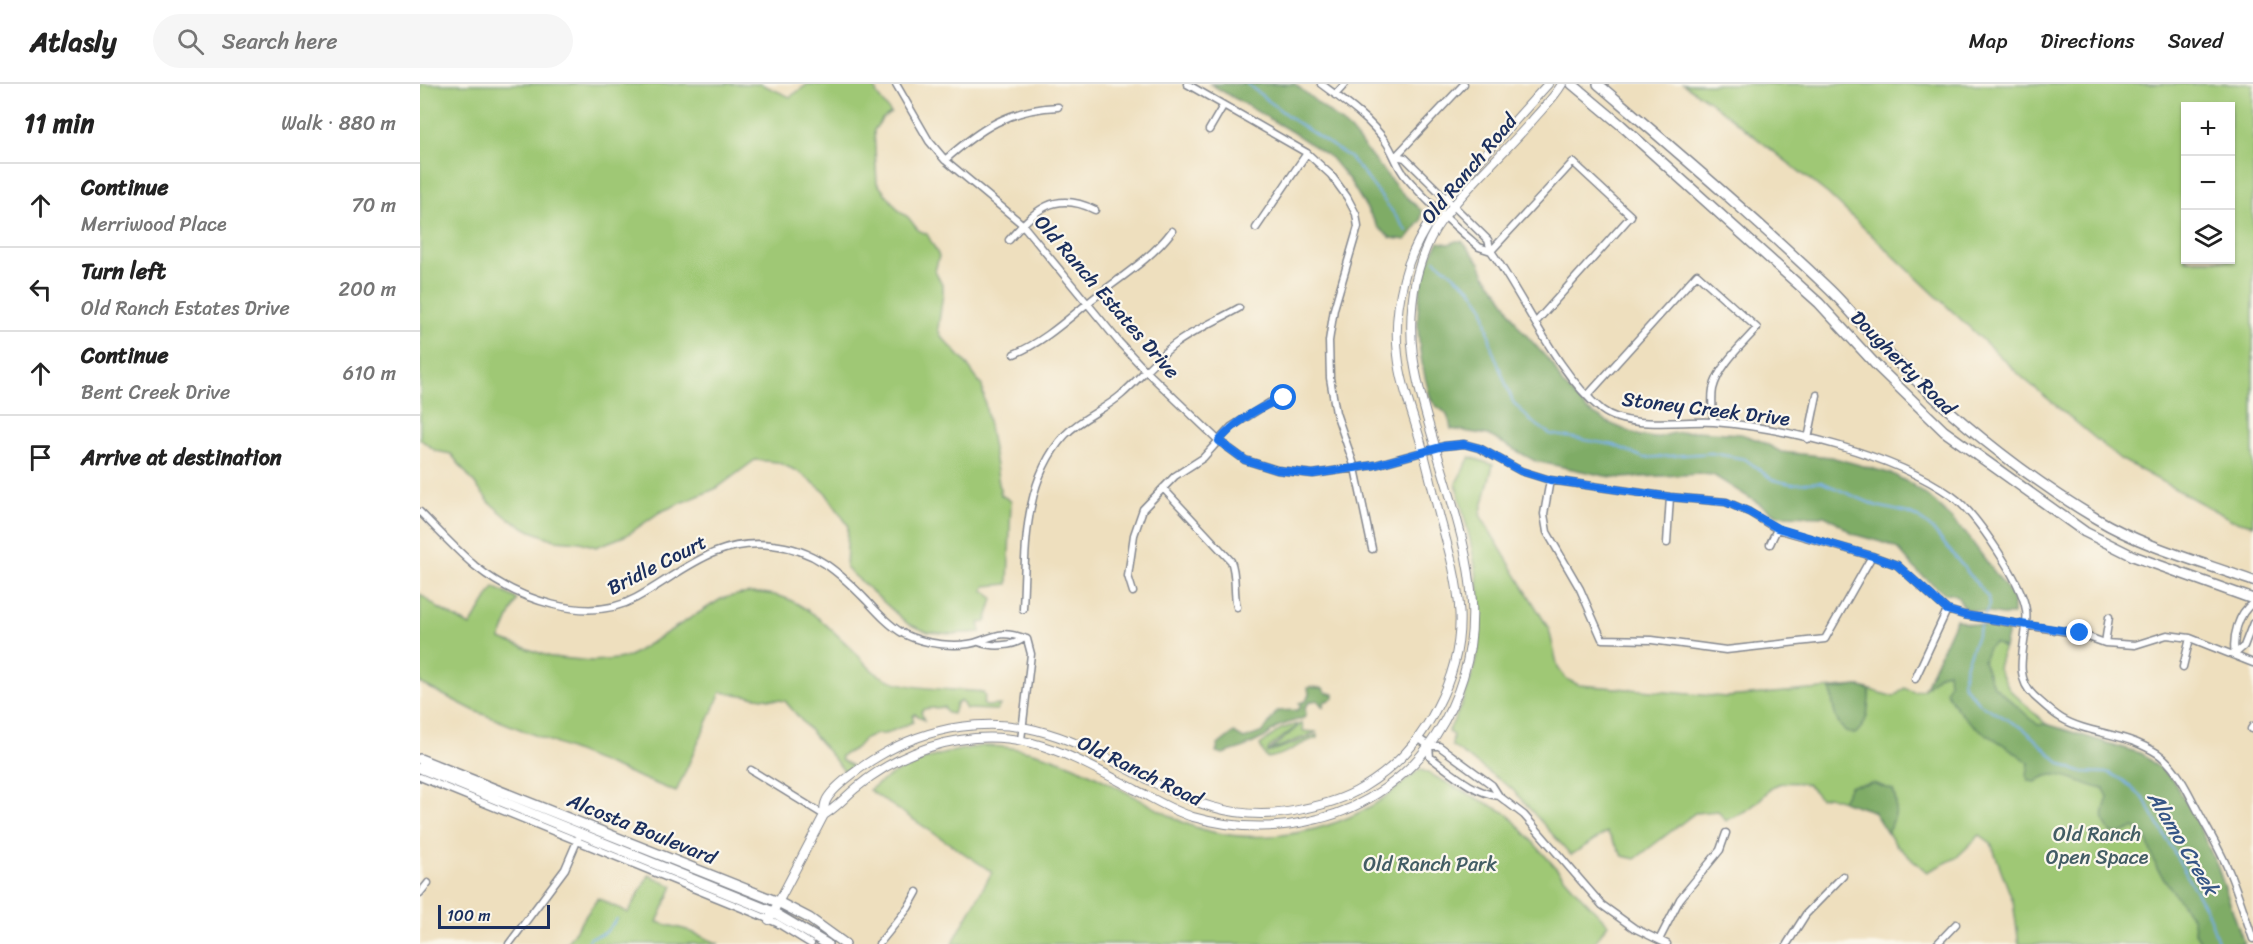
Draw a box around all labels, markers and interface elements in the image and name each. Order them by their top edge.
search box [153,14,573,68]
text: Atlasly [30,17,117,66]
text: Search here [222,22,338,61]
text: Map [1969,22,2007,60]
text: Directions [2040,22,2135,60]
text: Saved [2168,22,2223,60]
icon: search [174,25,207,58]
text: 11 min [24,100,94,146]
map controls [2181,102,2235,264]
button: + [2181,102,2235,156]
street label: Old Ranch Road [1412,105,1527,232]
text: Walk · 880 m [281,106,396,141]
button: − [2181,156,2235,210]
text: Continue [81,168,169,207]
text: 70 m [351,188,396,223]
icon: ahead [24,189,57,222]
text: Merriwood Place [81,207,227,242]
street label: Old Ranch Estates Drive [1025,207,1189,387]
button: layers [2181,210,2235,264]
text: Turn left [81,252,166,291]
text: 200 m [339,272,396,307]
icon: left [24,273,57,306]
text: Old Ranch Estates Drive [81,291,290,326]
street label: Dougherty Road [1842,302,1965,425]
text: Continue [81,336,169,375]
text: 610 m [343,356,396,391]
icon: ahead [24,357,57,390]
text: Bent Creek Drive [81,375,230,410]
street label: Stoney Creek Drive [1620,381,1792,437]
route start [1270,384,1296,410]
text: Arrive at destination [81,438,282,477]
icon: arrive [24,441,57,474]
street label: Bridle Court [601,525,713,605]
route end [2066,619,2092,645]
street label: Old Ranch Road [1071,725,1210,817]
water label: Alamo Creek [2136,782,2231,905]
street label: Alcosta Boulevard [561,783,723,875]
park label: Old Ranch Open Space [2046,817,2149,875]
park label: Old Ranch Park [1363,847,1497,882]
text: 100 m [447,901,491,930]
scale bar [438,902,550,930]

